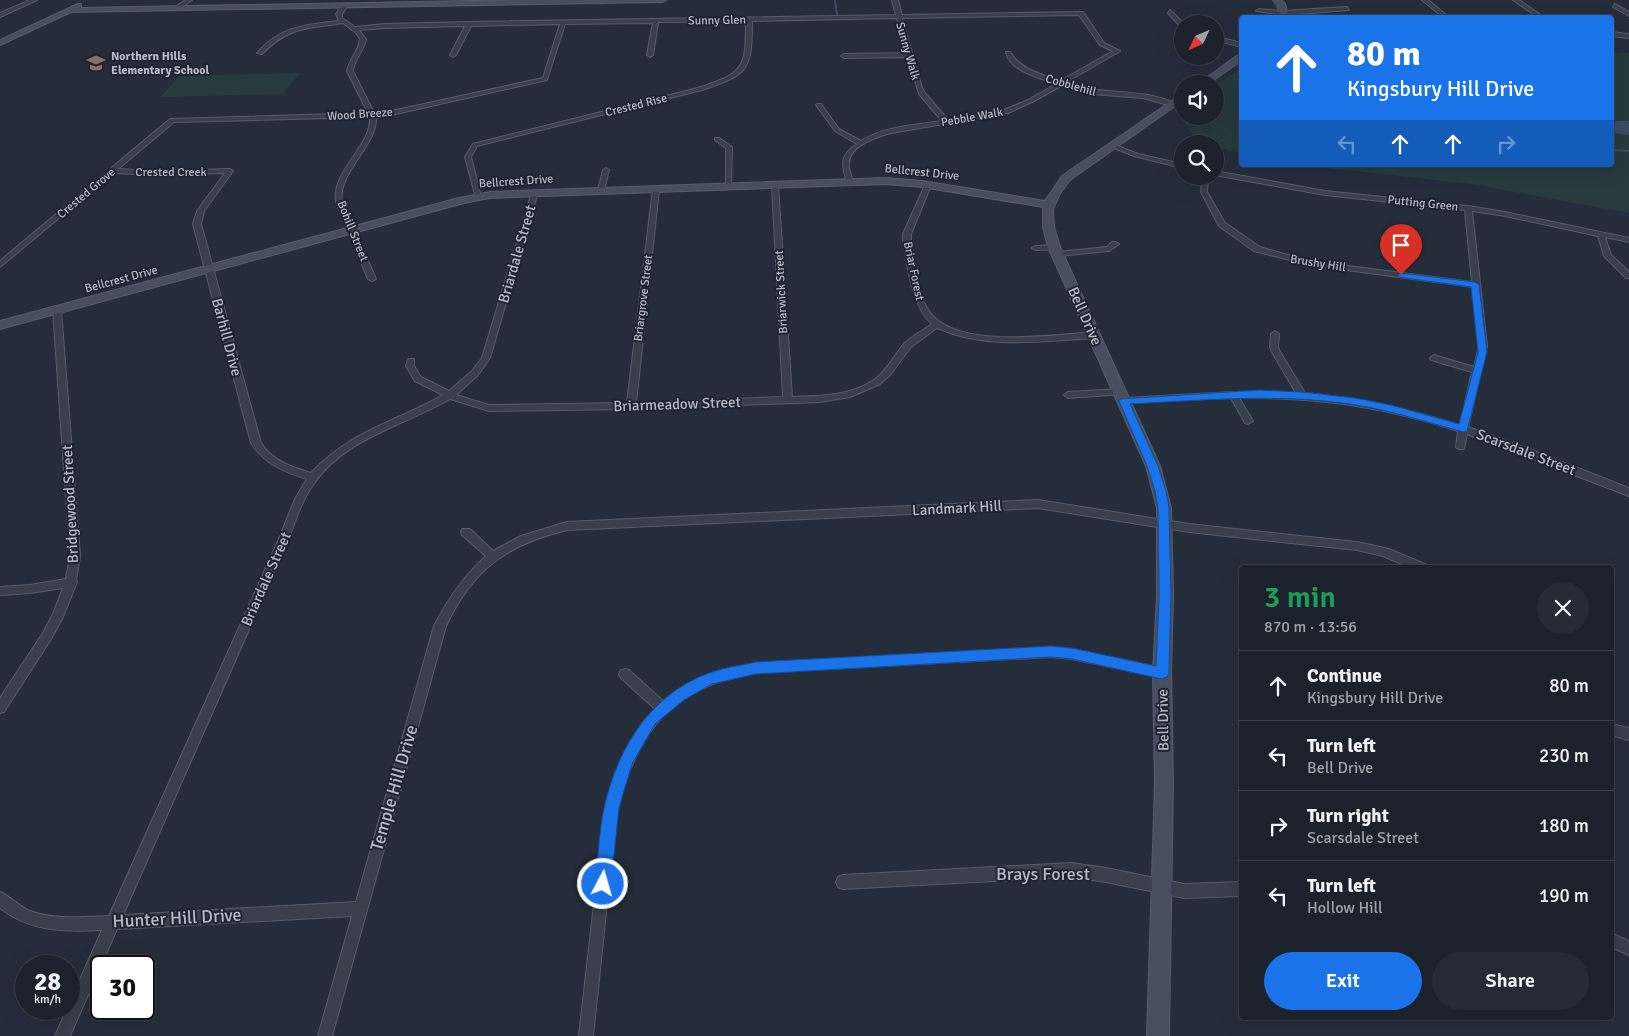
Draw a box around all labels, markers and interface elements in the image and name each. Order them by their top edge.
street label: Sunny Glen [688,12,746,29]
north arrow [1174,15,1224,65]
map controls [1174,15,1224,185]
street label: Sunny Walk [892,20,923,82]
text: 80 m [1347,32,1421,75]
icon: ahead [1264,35,1329,100]
place label: Northern Hills Elementary School [111,49,210,78]
school or university icon: Northern Hills Elementary School [85,52,107,74]
street label: Cobblehill [1044,71,1098,100]
button: sound [1174,75,1224,125]
text: Kingsbury Hill Drive [1347,75,1534,102]
street label: Crested Rise [603,91,669,120]
street label: Wood Breeze [327,105,393,124]
street label: Pebble Walk [940,105,1004,130]
icon: left [1333,130,1361,158]
icon: ahead [1386,130,1414,158]
icon: ahead [1439,130,1467,158]
icon: right [1492,130,1520,158]
button: search [1174,135,1224,185]
street label: Bellcrest Drive [884,161,960,184]
street label: Crested Grove [54,165,118,222]
street label: Crested Creek [135,165,207,180]
street label: Bellcrest Drive [478,171,554,192]
street label: Putting Green [1387,192,1459,215]
street label: Bohill Street [334,199,371,264]
street label: Briardale Street [494,203,540,305]
pin [1380,224,1422,275]
icon: arrive [1387,231,1415,259]
street label: Briar Forest [900,240,927,302]
street label: Briarwick Street [772,250,791,334]
street label: Brushy Hill [1289,252,1347,275]
street label: Briargrove Street [631,254,656,342]
street label: Bellcrest Drive [83,263,159,296]
street label: Bell Drive [1064,284,1106,348]
street label: Barhill Drive [208,296,246,378]
street label: Briarmeadow Street [613,393,741,415]
street label: Scarsdale Street [1474,425,1578,479]
street label: Bridgewood Street [58,444,82,564]
street label: Landmark Hill [912,497,1002,519]
street label: Briardale Street [237,529,295,629]
text: 3 min [1264,579,1336,616]
button: close [1537,582,1589,634]
text: 870 m · 13:56 [1264,617,1357,637]
text: Continue [1307,664,1382,688]
icon: ahead [1264,672,1292,700]
text: 80 m [1549,674,1589,698]
text: Kingsbury Hill Drive [1307,688,1443,708]
street label: Bell Drive [1153,689,1173,751]
street label: Temple Hill Drive [366,723,422,853]
text: Turn left [1307,734,1376,758]
icon: left [1264,742,1292,770]
text: 230 m [1539,744,1589,768]
text: Bell Drive [1307,758,1373,778]
text: Turn right [1307,804,1389,828]
icon: right [1264,812,1292,840]
text: 180 m [1539,814,1589,838]
text: Scarsdale Street [1307,828,1419,848]
position arrow [576,857,628,909]
street label: Brays Forest [996,863,1090,885]
text: Turn left [1307,874,1376,898]
icon: left [1264,882,1292,910]
text: 190 m [1539,884,1589,908]
text: Hollow Hill [1307,898,1383,918]
street label: Hunter Hill Drive [112,904,242,932]
button: Exit [1264,952,1422,1010]
button: Share [1432,952,1589,1010]
speed limit sign: 30 [90,955,155,1020]
text: 28 [34,966,61,997]
text: km/h [34,992,61,1007]

